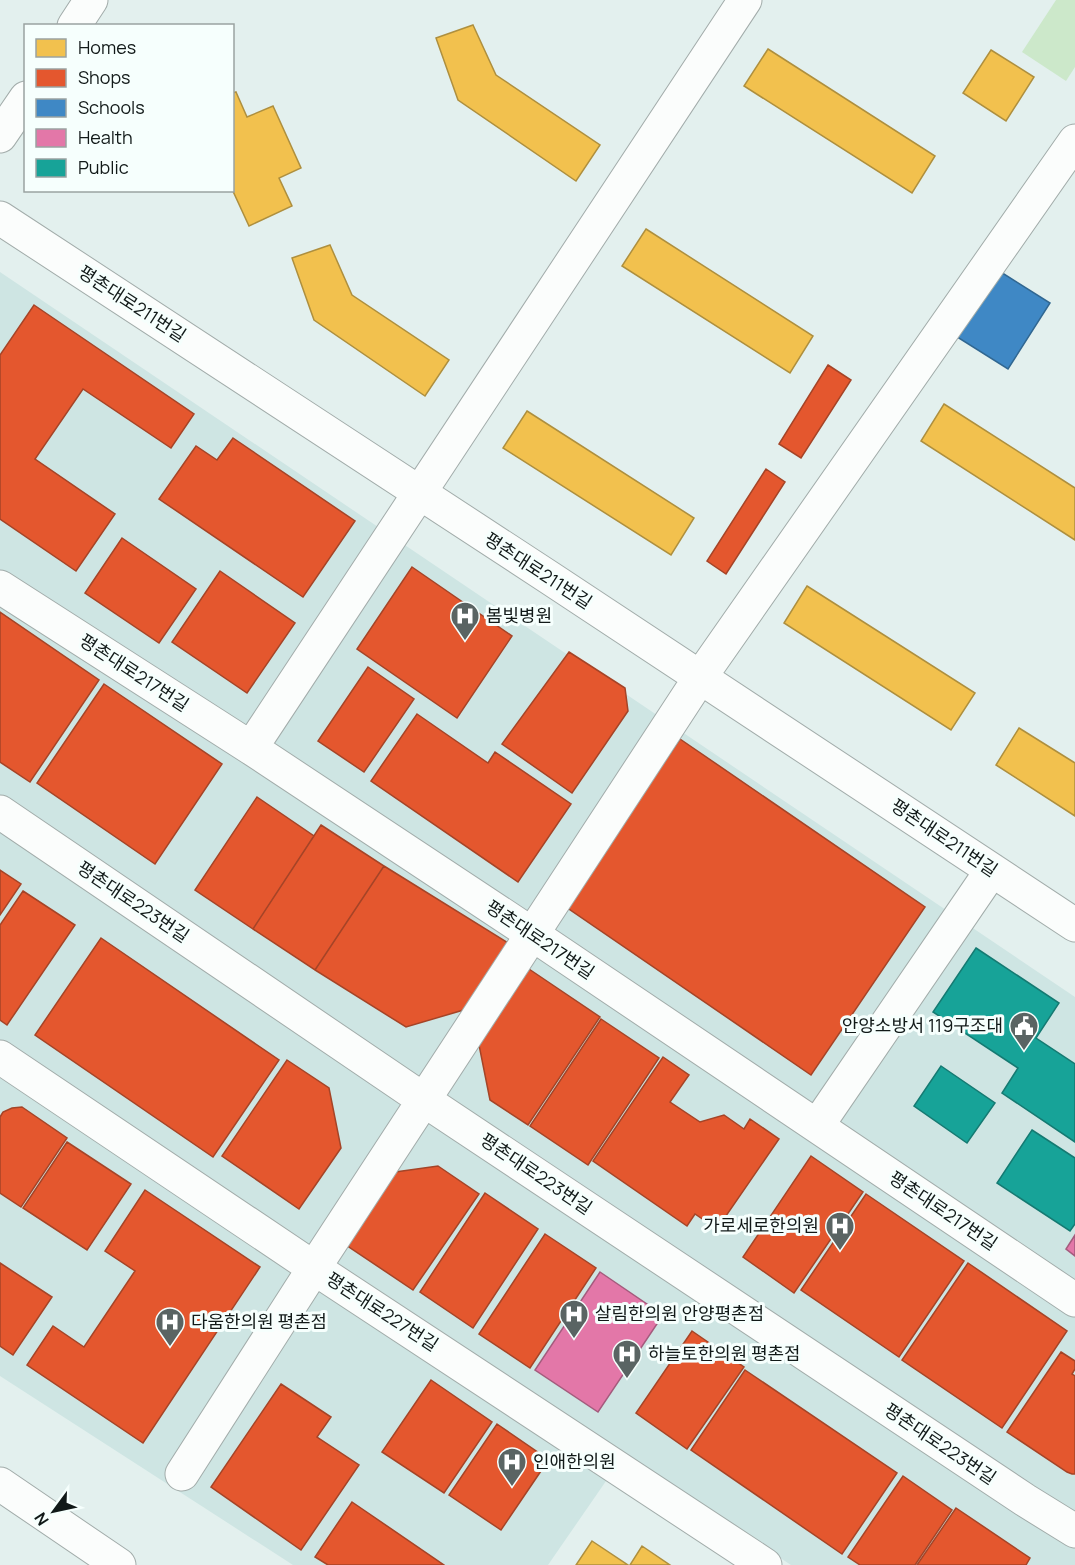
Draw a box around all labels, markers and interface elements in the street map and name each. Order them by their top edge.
legend [24,24,234,192]
text: Homes [78,35,136,59]
text: Shops [78,65,130,89]
text: Schools [78,95,145,119]
text: Health [78,125,133,149]
text: Public [78,155,129,179]
street label: 평촌대로211번길 [74,259,191,347]
street label: 평촌대로211번길 [480,526,597,614]
hospital icon: 봄빛병원 [449,600,481,642]
place label: 봄빛병원 [486,603,552,627]
street label: 평촌대로217번길 [75,628,194,716]
street label: 평촌대로211번길 [887,793,1003,882]
street label: 평촌대로223번길 [73,855,194,947]
street label: 평촌대로217번길 [482,894,599,984]
public building icon: 안양소방서 119구조대 [1008,1010,1040,1052]
place label: 안양소방서 119구조대 [842,1013,1003,1037]
street label: 평촌대로223번길 [476,1127,597,1219]
street label: 평촌대로217번길 [885,1165,1002,1255]
hospital icon: 가로세로한의원 [824,1210,856,1252]
place label: 가로세로한의원 [703,1213,819,1237]
street label: 평촌대로227번길 [322,1266,443,1356]
hospital icon: 살림한의원 안양평촌점 [558,1298,590,1340]
place label: 살림한의원 안양평촌점 [595,1301,764,1325]
hospital icon: 다움한의원 평촌점 [154,1306,186,1348]
place label: 다움한의원 평촌점 [191,1309,327,1333]
hospital icon: 하늘토한의원 평촌점 [611,1338,643,1380]
place label: 하늘토한의원 평촌점 [648,1341,801,1365]
street label: 평촌대로223번길 [880,1397,1001,1489]
hospital icon: 인애한의원 [496,1446,528,1488]
place label: 인애한의원 [533,1449,616,1473]
north arrow [24,1481,84,1541]
text: N [29,1508,54,1530]

